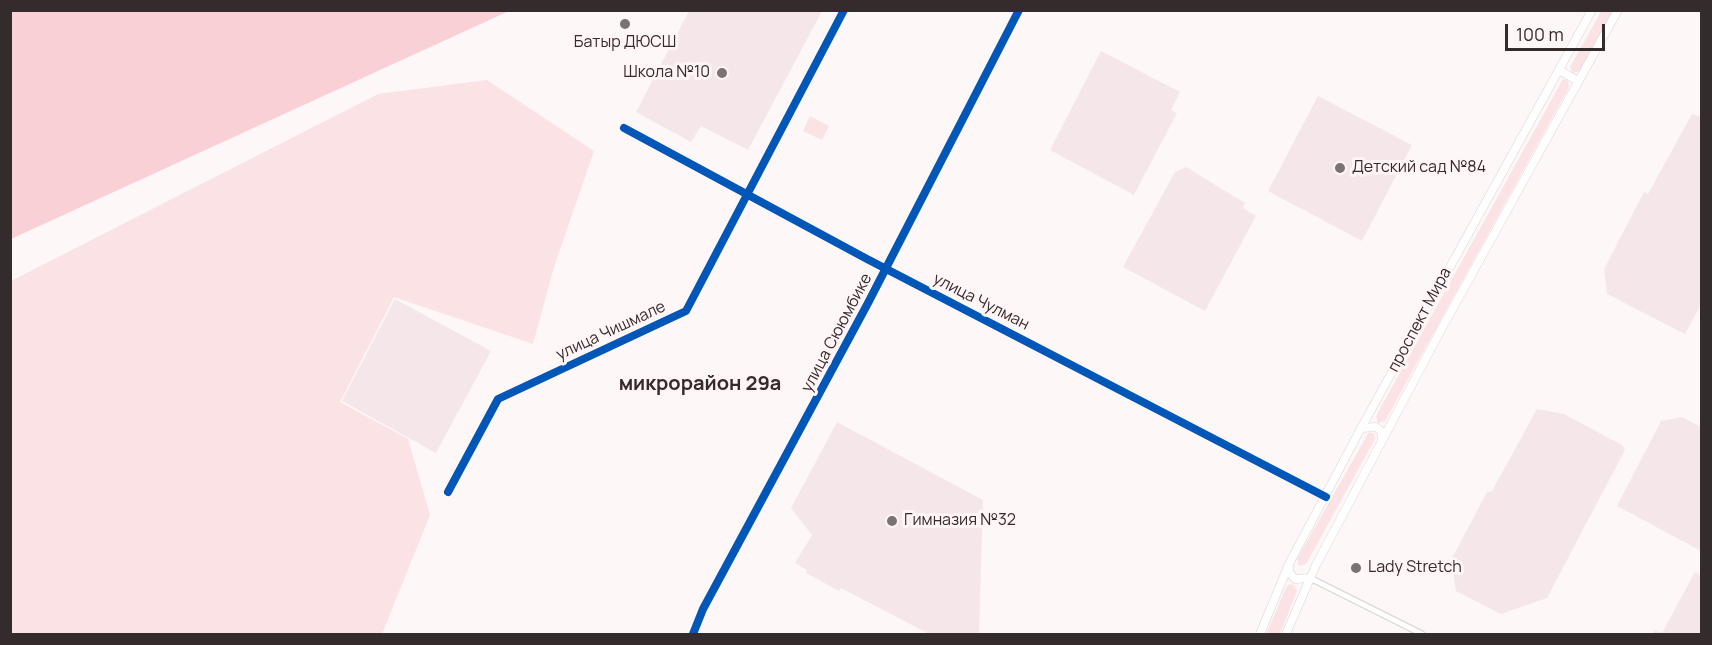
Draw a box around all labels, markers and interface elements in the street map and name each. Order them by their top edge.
scale bar [1508,12,1608,50]
marker: Батыр ДЮСШ [618,17,632,31]
text: 100 m [1516,22,1564,46]
place label: Батыр ДЮСШ [574,33,676,53]
place label: Школа №10 [623,63,710,83]
marker: Школа №10 [715,66,729,80]
place label: Детский сад №84 [1352,158,1486,178]
marker: Детский сад №84 [1333,161,1347,175]
street label: проспект Мира [1384,265,1456,375]
street label: улица Сююмбике [798,270,876,396]
street label: улица Чулман [930,270,1032,334]
street label: улица Чишмале [553,297,669,365]
district label: микрорайон 29а [619,372,781,396]
place label: Гимназия №32 [904,511,1016,531]
marker: Гимназия №32 [885,514,899,528]
place label: Lady Stretch [1368,558,1462,578]
marker: Lady Stretch [1349,561,1363,575]

